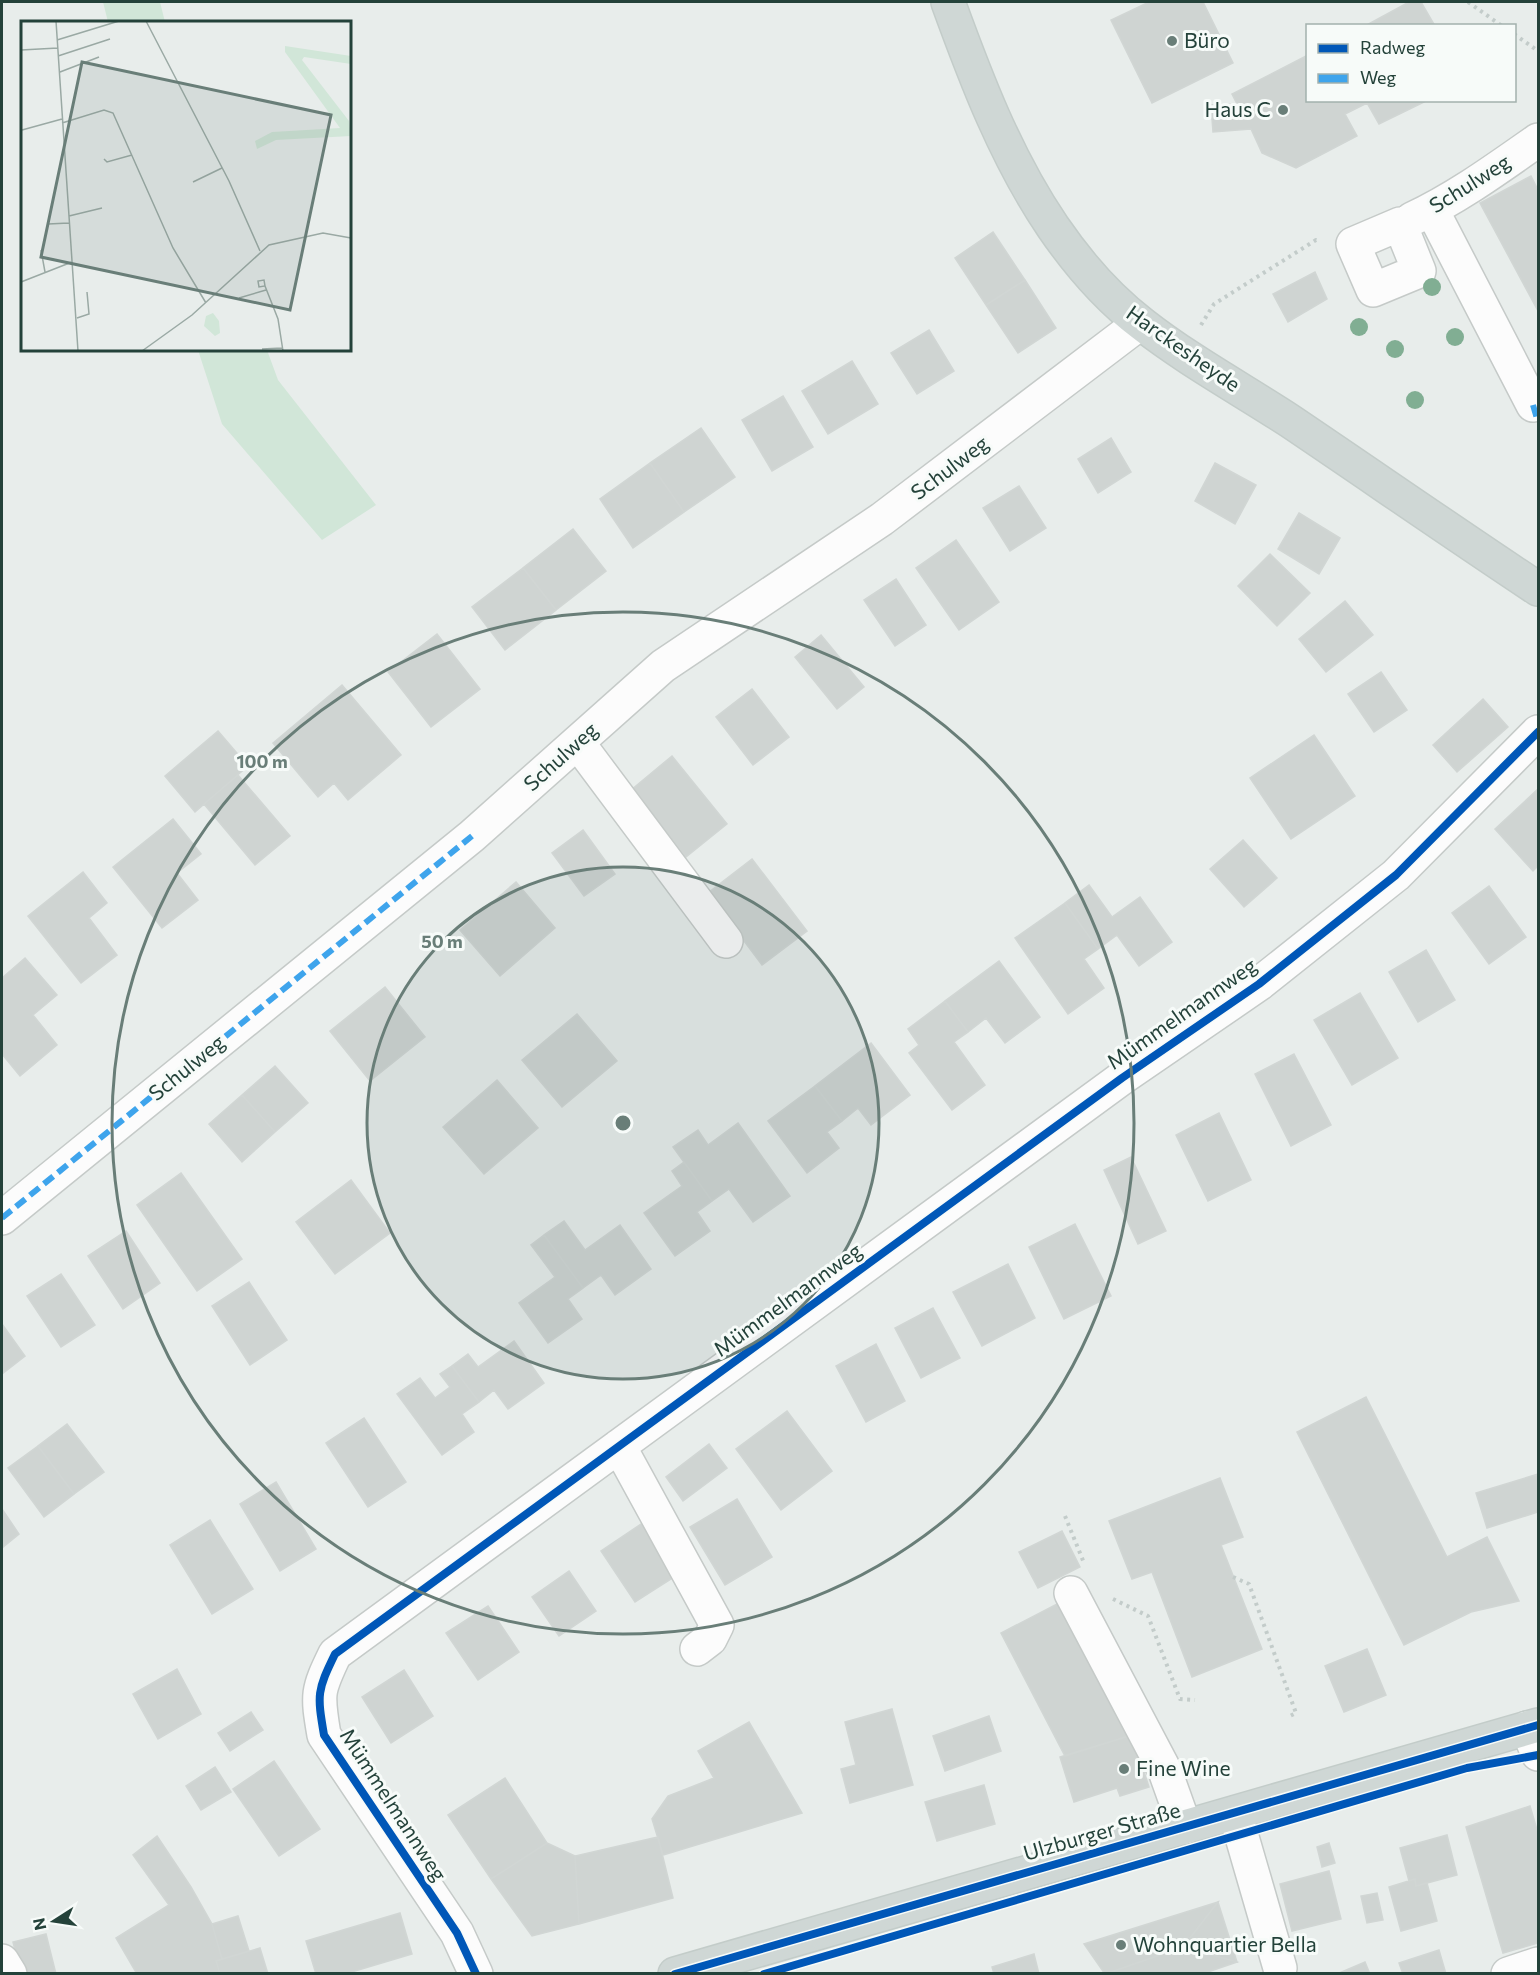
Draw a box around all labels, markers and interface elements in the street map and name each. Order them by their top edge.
inset map [21,21,351,351]
legend [1306,24,1516,102]
place label: Büro [1184,27,1230,52]
marker: Büro [1165,34,1179,48]
text: Radweg [1360,36,1425,58]
text: Weg [1360,66,1397,88]
place label: Haus C [1205,96,1271,121]
marker: Haus C [1276,103,1290,117]
street label: Schulweg [1424,148,1514,217]
street label: Harckesheyde [1122,299,1246,396]
street label: Schulweg [905,430,993,504]
street label: Schulweg [518,716,602,796]
text: 100 m [236,750,288,772]
text: 50 m [421,930,463,952]
street label: Mümmelmannweg [1102,952,1261,1074]
street label: Schulweg [143,1029,229,1105]
centre of rings [613,1113,633,1133]
street label: Mümmelmannweg [708,1237,866,1361]
street label: Mümmelmannweg [336,1723,453,1885]
place label: Fine Wine [1136,1755,1231,1780]
marker: Fine Wine [1117,1762,1131,1776]
street label: Ulzburger Straße [1020,1796,1183,1865]
north arrow [24,1891,84,1951]
text: N [28,1916,49,1932]
place label: Wohnquartier Bella [1133,1931,1317,1956]
marker: Wohnquartier Bella [1114,1938,1128,1952]

